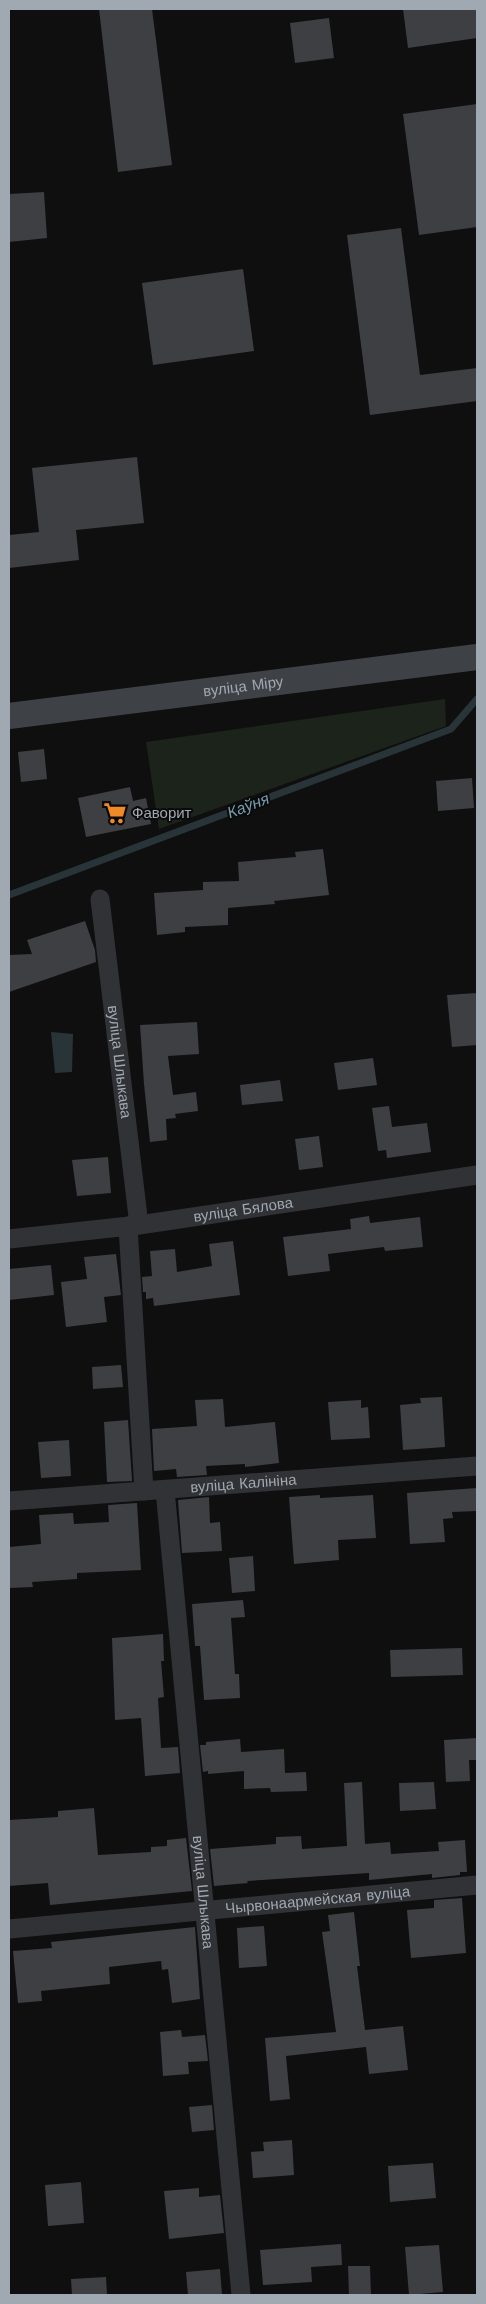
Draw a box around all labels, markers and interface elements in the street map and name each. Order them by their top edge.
street label: вуліца Міру [202,672,285,700]
water label: Каўня [224,789,272,822]
supermarket icon: Фаворит [102,800,128,826]
place label: Фаворит [132,804,192,822]
street label: вуліца Шлыкава [104,1004,135,1120]
street label: вуліца Бялова [192,1193,295,1226]
street label: вуліца Калініна [190,1470,298,1496]
street label: вуліца Шлыкава [189,1835,217,1950]
street label: Чырвонаармейская вуліца [224,1882,411,1918]

